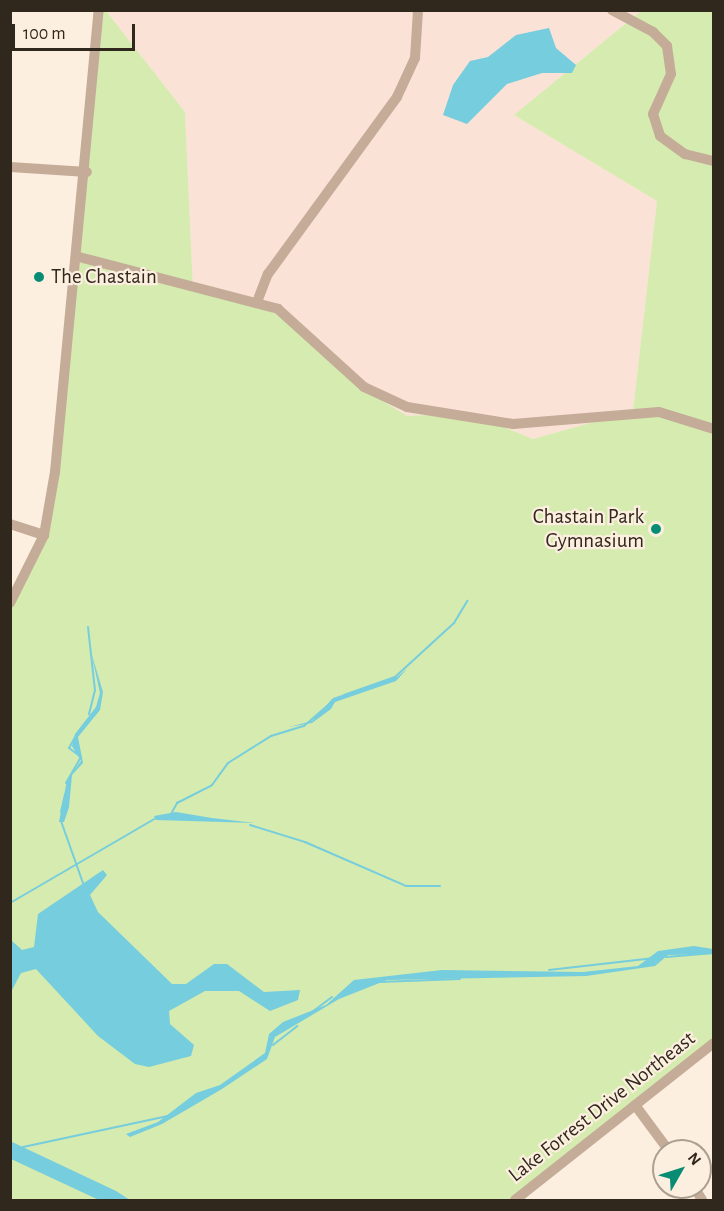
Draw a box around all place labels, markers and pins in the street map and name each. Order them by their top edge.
place label: The Chastain [51,264,157,290]
marker: The Chastain [32,270,46,284]
place label: Chastain Park Gymnasium [533,504,644,554]
marker: Chastain Park Gymnasium [649,522,663,536]

